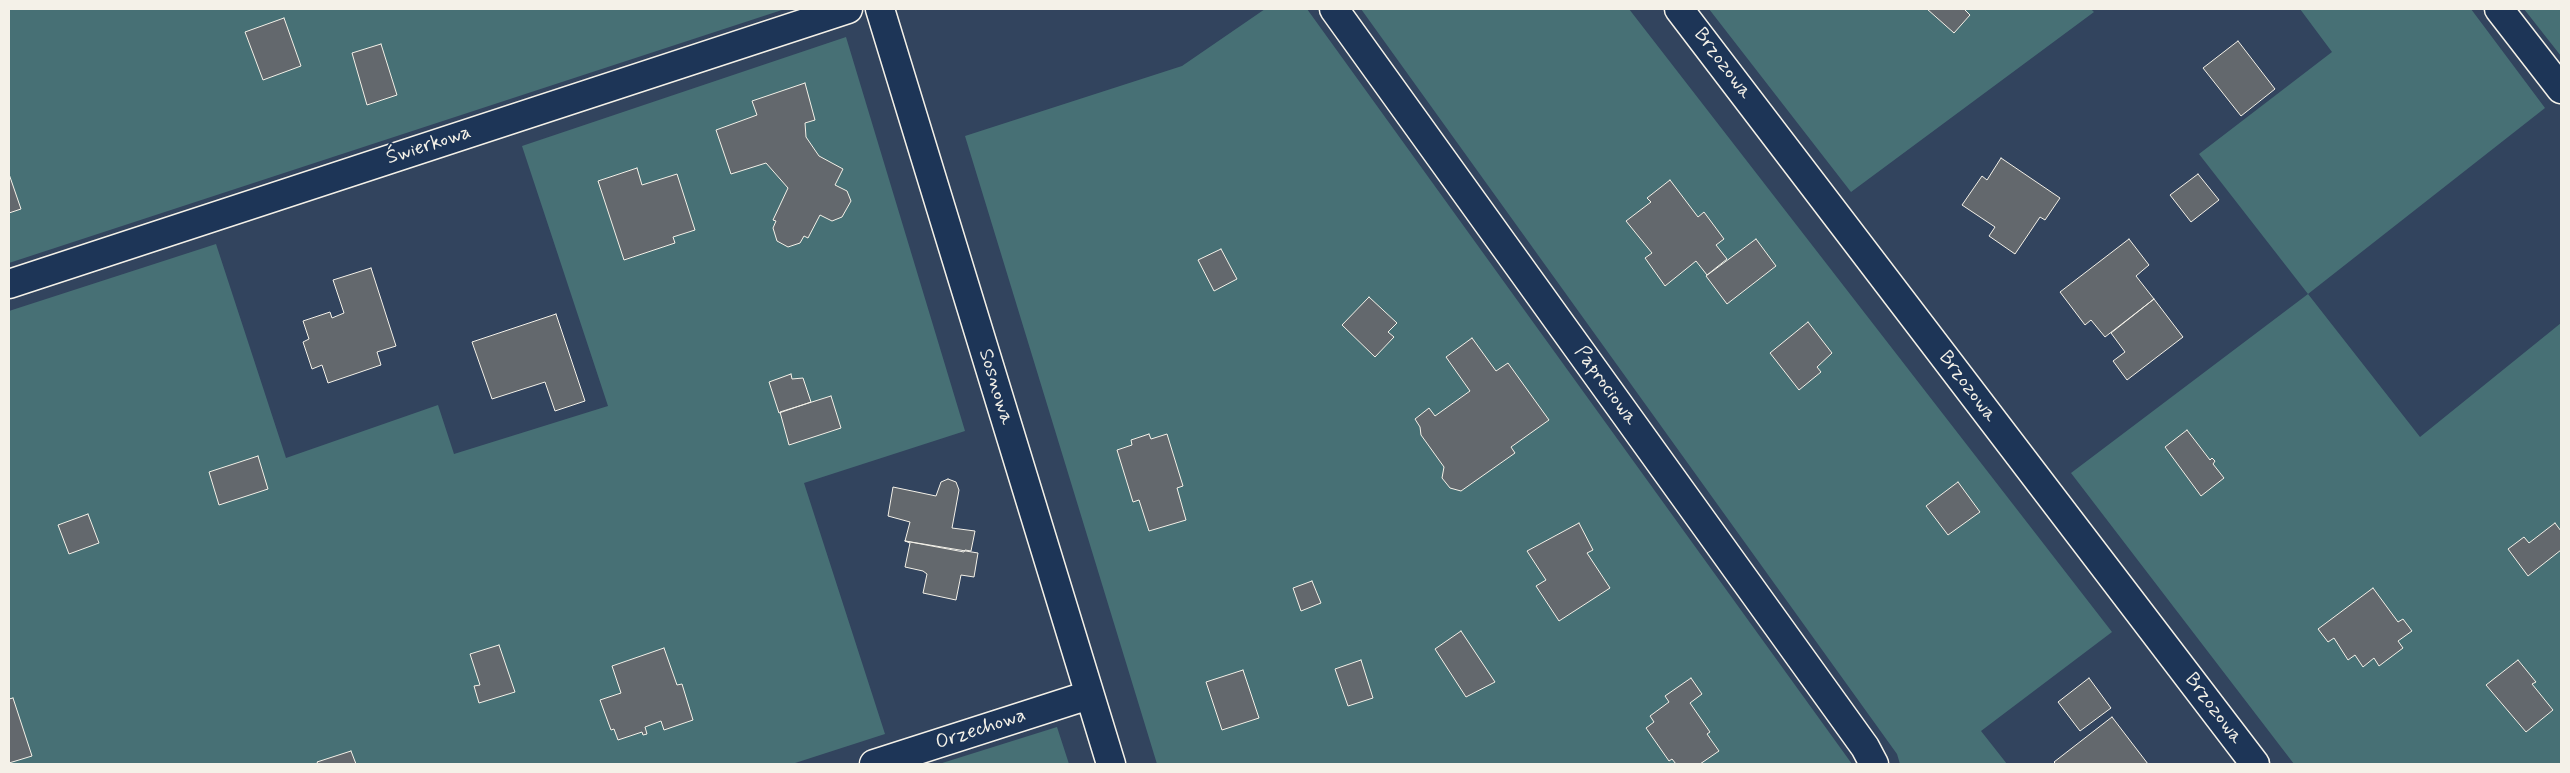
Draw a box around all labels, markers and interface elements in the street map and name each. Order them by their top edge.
street label: Brzozowa [1688,24,1756,104]
street label: Świerkowa [383,121,475,171]
street label: Paprociowa [1568,342,1642,430]
street label: Sosnowa [972,346,1018,428]
street label: Brzozowa [1933,347,2001,427]
street label: Brzozowa [2179,669,2247,749]
street label: Orzechowa [933,704,1029,756]

